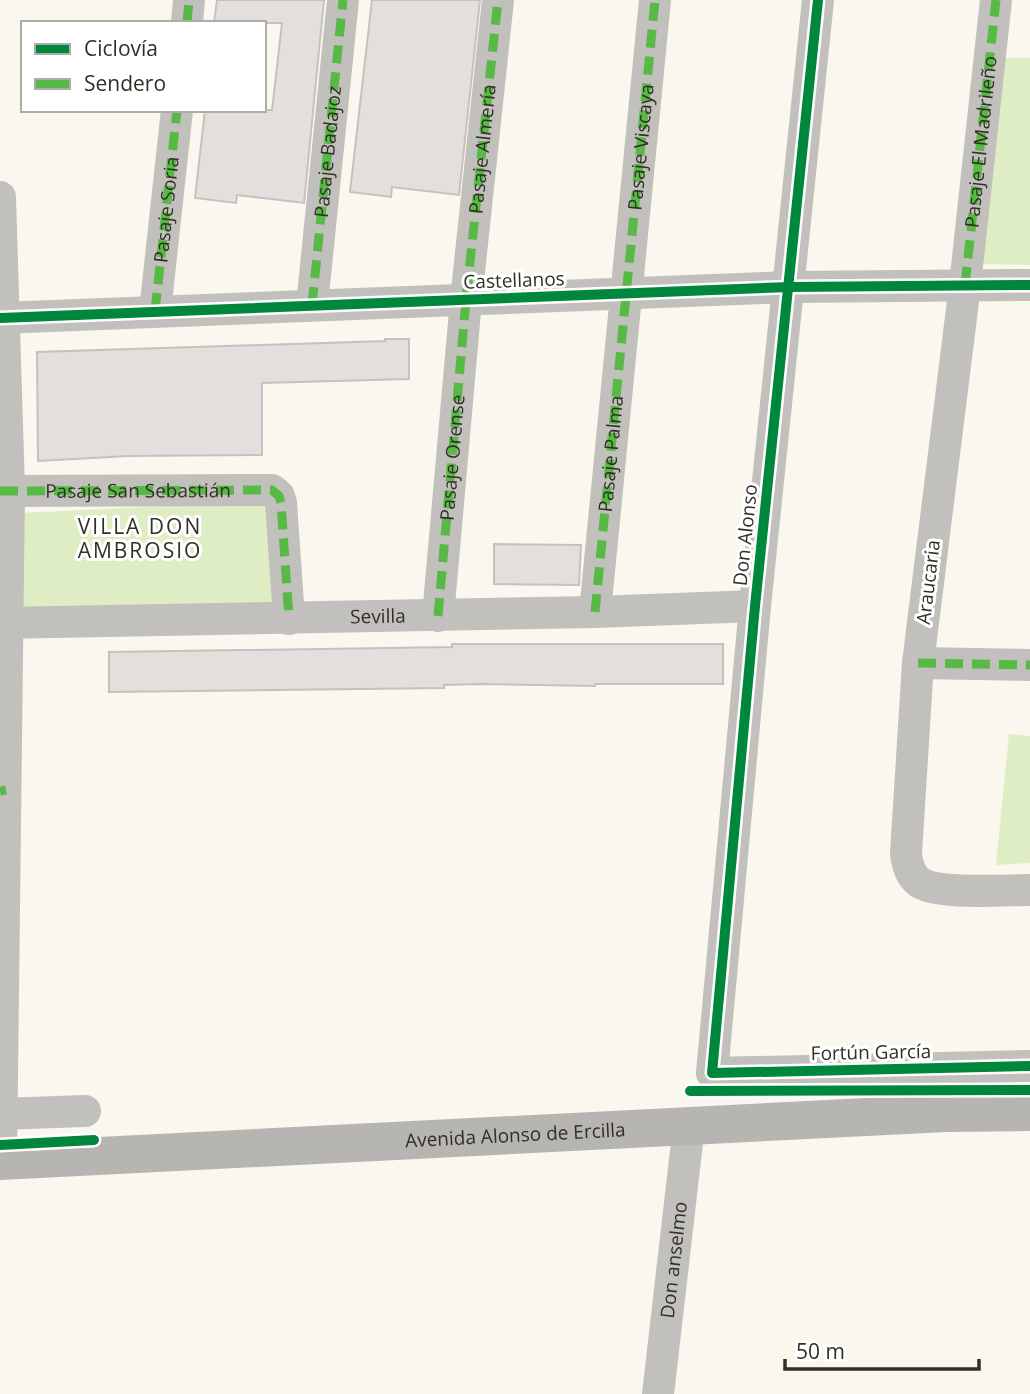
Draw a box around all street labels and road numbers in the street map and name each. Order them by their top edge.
street label: Pasaje El Madrileño [958,55,1003,229]
street label: Pasaje Almería [462,83,502,215]
street label: Pasaje Viscaya [621,83,660,212]
street label: Pasaje Badajoz [308,85,347,219]
street label: Pasaje Soria [147,155,185,264]
street label: Castellanos [463,265,565,295]
street label: Pasaje Orense [433,393,471,522]
street label: Pasaje Palma [592,394,629,513]
street label: Pasaje San Sebastián [45,477,231,504]
street label: Don Alonso [727,483,763,587]
street label: Araucaria [910,538,946,626]
street label: Sevilla [350,603,406,630]
street label: Fortún García [810,1038,932,1066]
street label: Avenida Alonso de Ercilla [404,1116,626,1153]
street label: Don anselmo [654,1200,693,1320]

